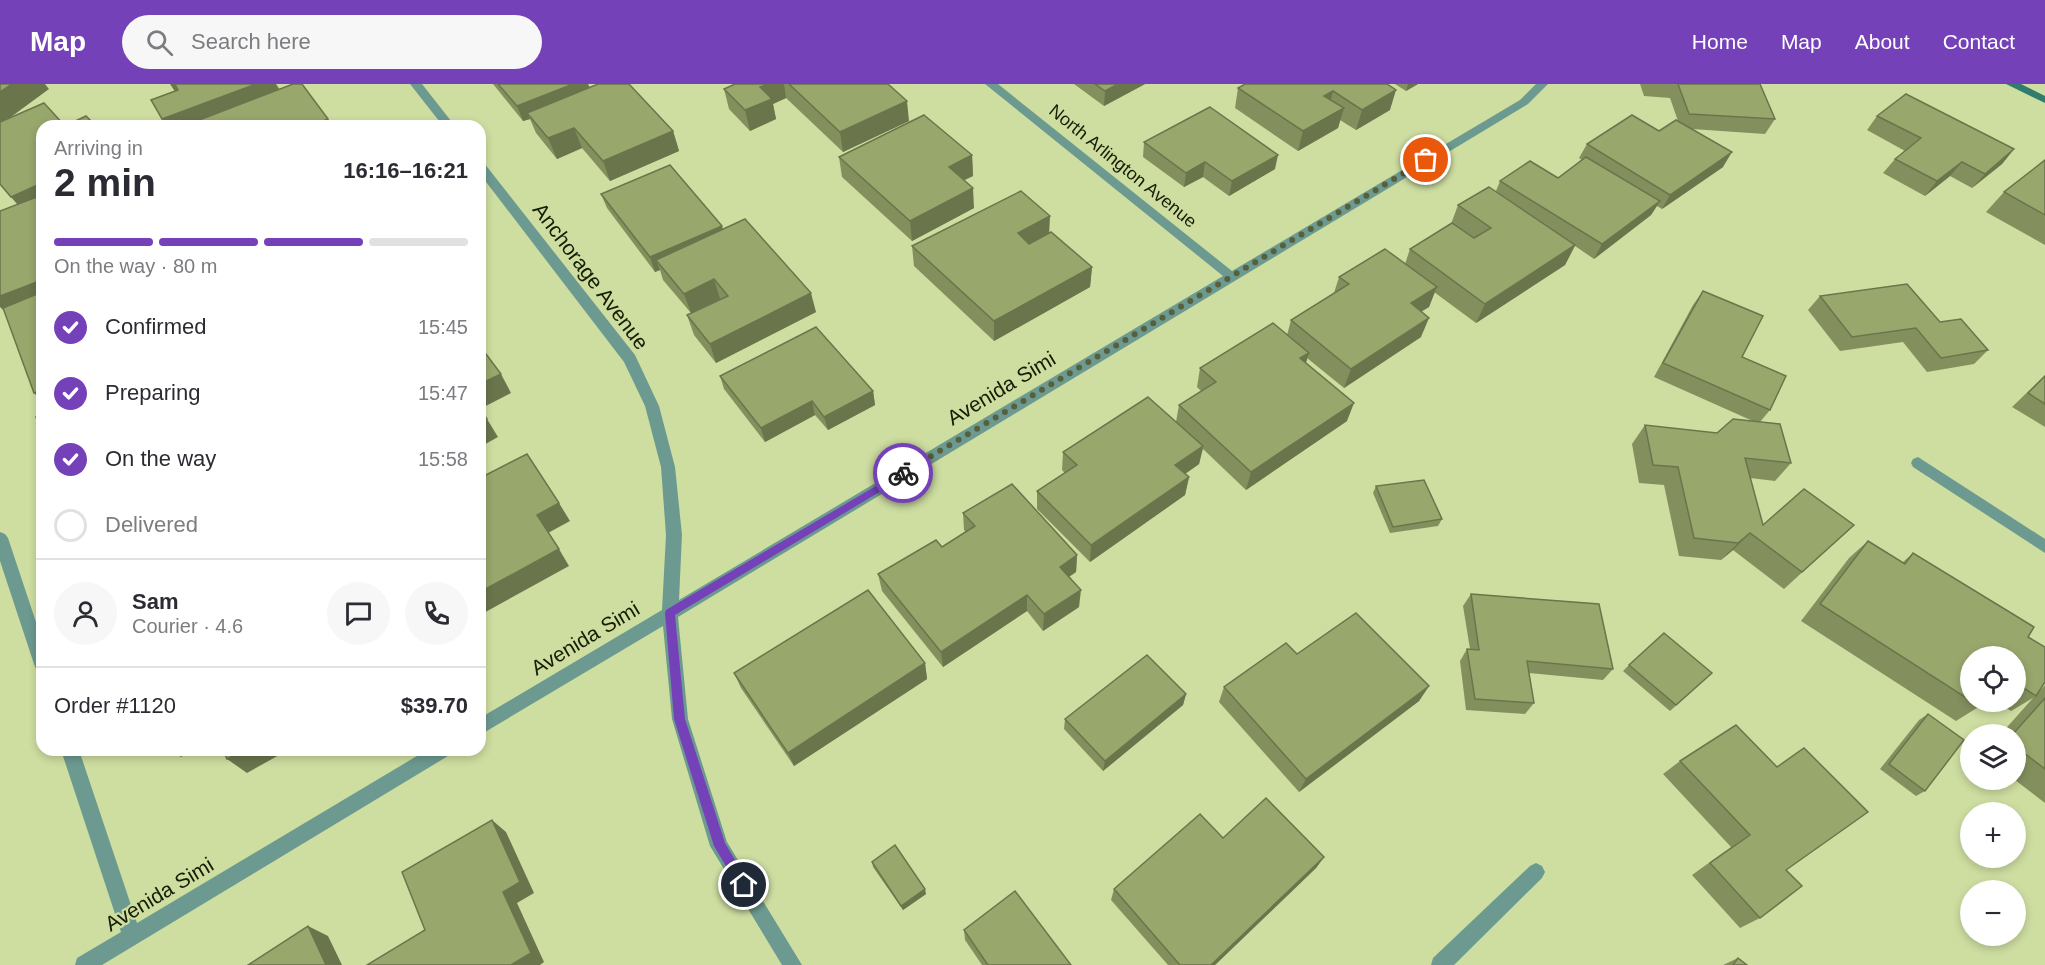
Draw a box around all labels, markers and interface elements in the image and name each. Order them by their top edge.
search box [122,15,542,69]
text: Map [30,26,86,57]
icon: search [143,26,176,59]
text: Search here [191,29,311,54]
text: Home [1692,30,1748,53]
text: Map [1781,30,1822,53]
text: About [1855,30,1910,53]
text: Contact [1943,30,2015,53]
street label: North Arlington Avenue [1045,100,1201,232]
pin [1400,134,1451,185]
text: Arriving in [54,137,143,159]
icon: bag [1409,143,1442,176]
text: 16:16–16:21 [343,158,468,183]
text: 2 min [54,161,156,204]
street label: Anchorage Avenue [529,198,653,354]
text: On the way · 80 m [54,255,217,277]
icon: check [54,311,87,344]
text: Confirmed [105,314,206,339]
text: 15:45 [418,316,468,338]
street label: Avenida Simi [943,347,1059,429]
icon: check [54,377,87,410]
text: Preparing [105,380,200,405]
text: 15:47 [418,382,468,404]
icon: check [54,443,87,476]
courier [873,443,933,503]
text: On the way [105,446,216,471]
text: 15:58 [418,448,468,470]
icon: bike [887,457,920,490]
text: Delivered [105,512,198,537]
button: person [54,582,117,645]
button: chat [327,582,390,645]
button: phone [405,582,468,645]
text: Sam [132,589,178,614]
street label: Avenida Simi [527,597,643,679]
text: Courier · 4.6 [132,615,243,637]
map controls [1960,646,2026,946]
button: locate [1960,646,2026,712]
text: Order #1120 [54,693,176,718]
text: $39.70 [401,693,468,718]
button: layers [1960,724,2026,790]
button: + [1960,802,2026,868]
street label: Avenida Simi [101,853,217,935]
pin [718,859,769,910]
icon: home [727,868,760,901]
button: − [1960,880,2026,946]

